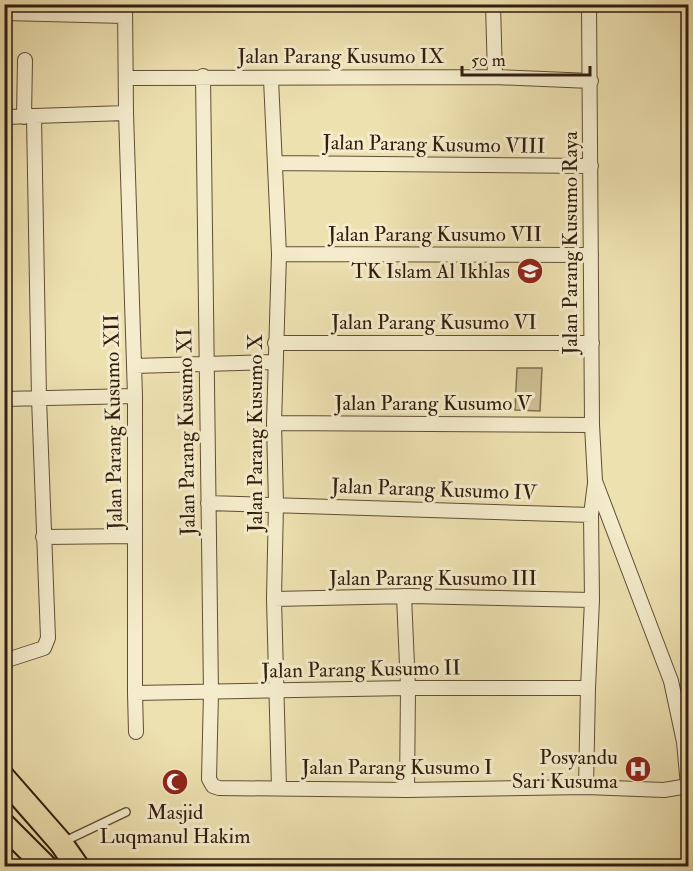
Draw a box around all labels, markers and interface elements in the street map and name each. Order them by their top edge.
scale bar [462,39,590,77]
street label: Jalan Parang Kusumo IX [236,43,445,70]
text: 50 m [471,49,506,72]
street label: Jalan Parang Kusumo VIII [321,129,546,160]
street label: Jalan Parang Kusumo Raya [557,131,584,356]
street label: Jalan Parang Kusumo VII [327,221,542,248]
school or university icon: TK Islam Al Ikhlas [515,256,545,286]
place label: TK Islam Al Ikhlas [351,258,510,285]
street label: Jalan Parang Kusumo VI [330,309,537,336]
street label: Jalan Parang Kusumo XII [98,314,129,531]
street label: Jalan Parang Kusumo XI [171,328,202,537]
street label: Jalan Parang Kusumo X [242,334,269,533]
street label: Jalan Parang Kusumo V [333,390,533,417]
street label: Jalan Parang Kusumo IV [330,472,538,507]
street label: Jalan Parang Kusumo III [328,565,537,592]
street label: Jalan Parang Kusumo II [260,654,461,685]
place label: Posyandu Sari Kusuma [512,744,618,795]
street label: Jalan Parang Kusumo I [301,754,492,781]
hospital icon: Posyandu Sari Kusuma [623,754,653,784]
mosque icon: Masjid Luqmanul Hakim [160,767,190,797]
place label: Masjid Luqmanul Hakim [99,799,251,850]

